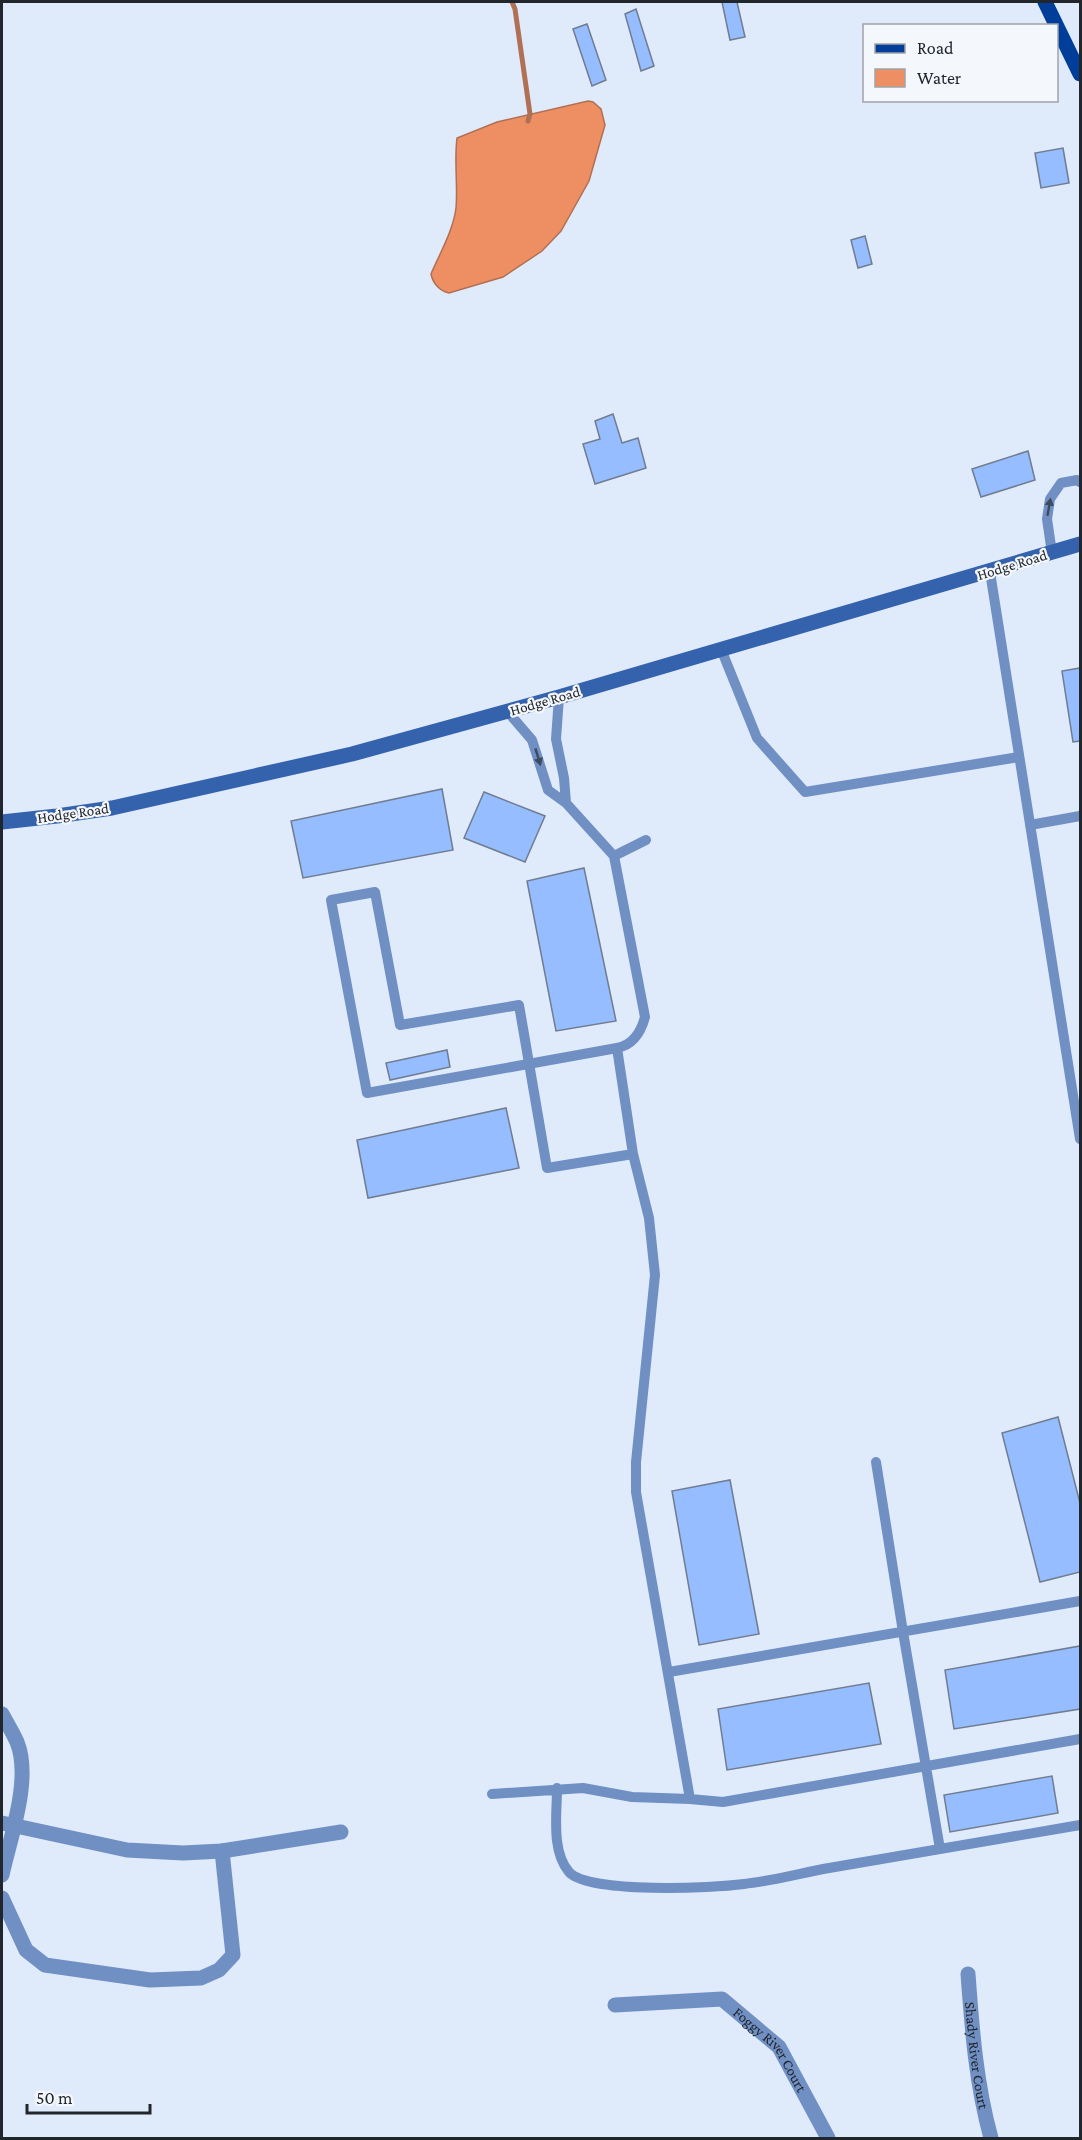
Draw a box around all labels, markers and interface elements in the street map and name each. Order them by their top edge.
legend [863,24,1058,102]
text: Road [917,38,954,58]
text: Water [917,68,962,88]
one-way arrow [1045,497,1054,516]
street label: Hodge Road [975,547,1049,584]
street label: Hodge Road [508,683,582,720]
one-way arrow [534,748,543,766]
street label: Hodge Road [36,800,110,827]
street label: Shady River Court [962,2001,992,2112]
street label: Foggy River Court [730,2004,810,2096]
scale bar [27,2077,150,2115]
text: 50 m [36,2088,73,2108]

